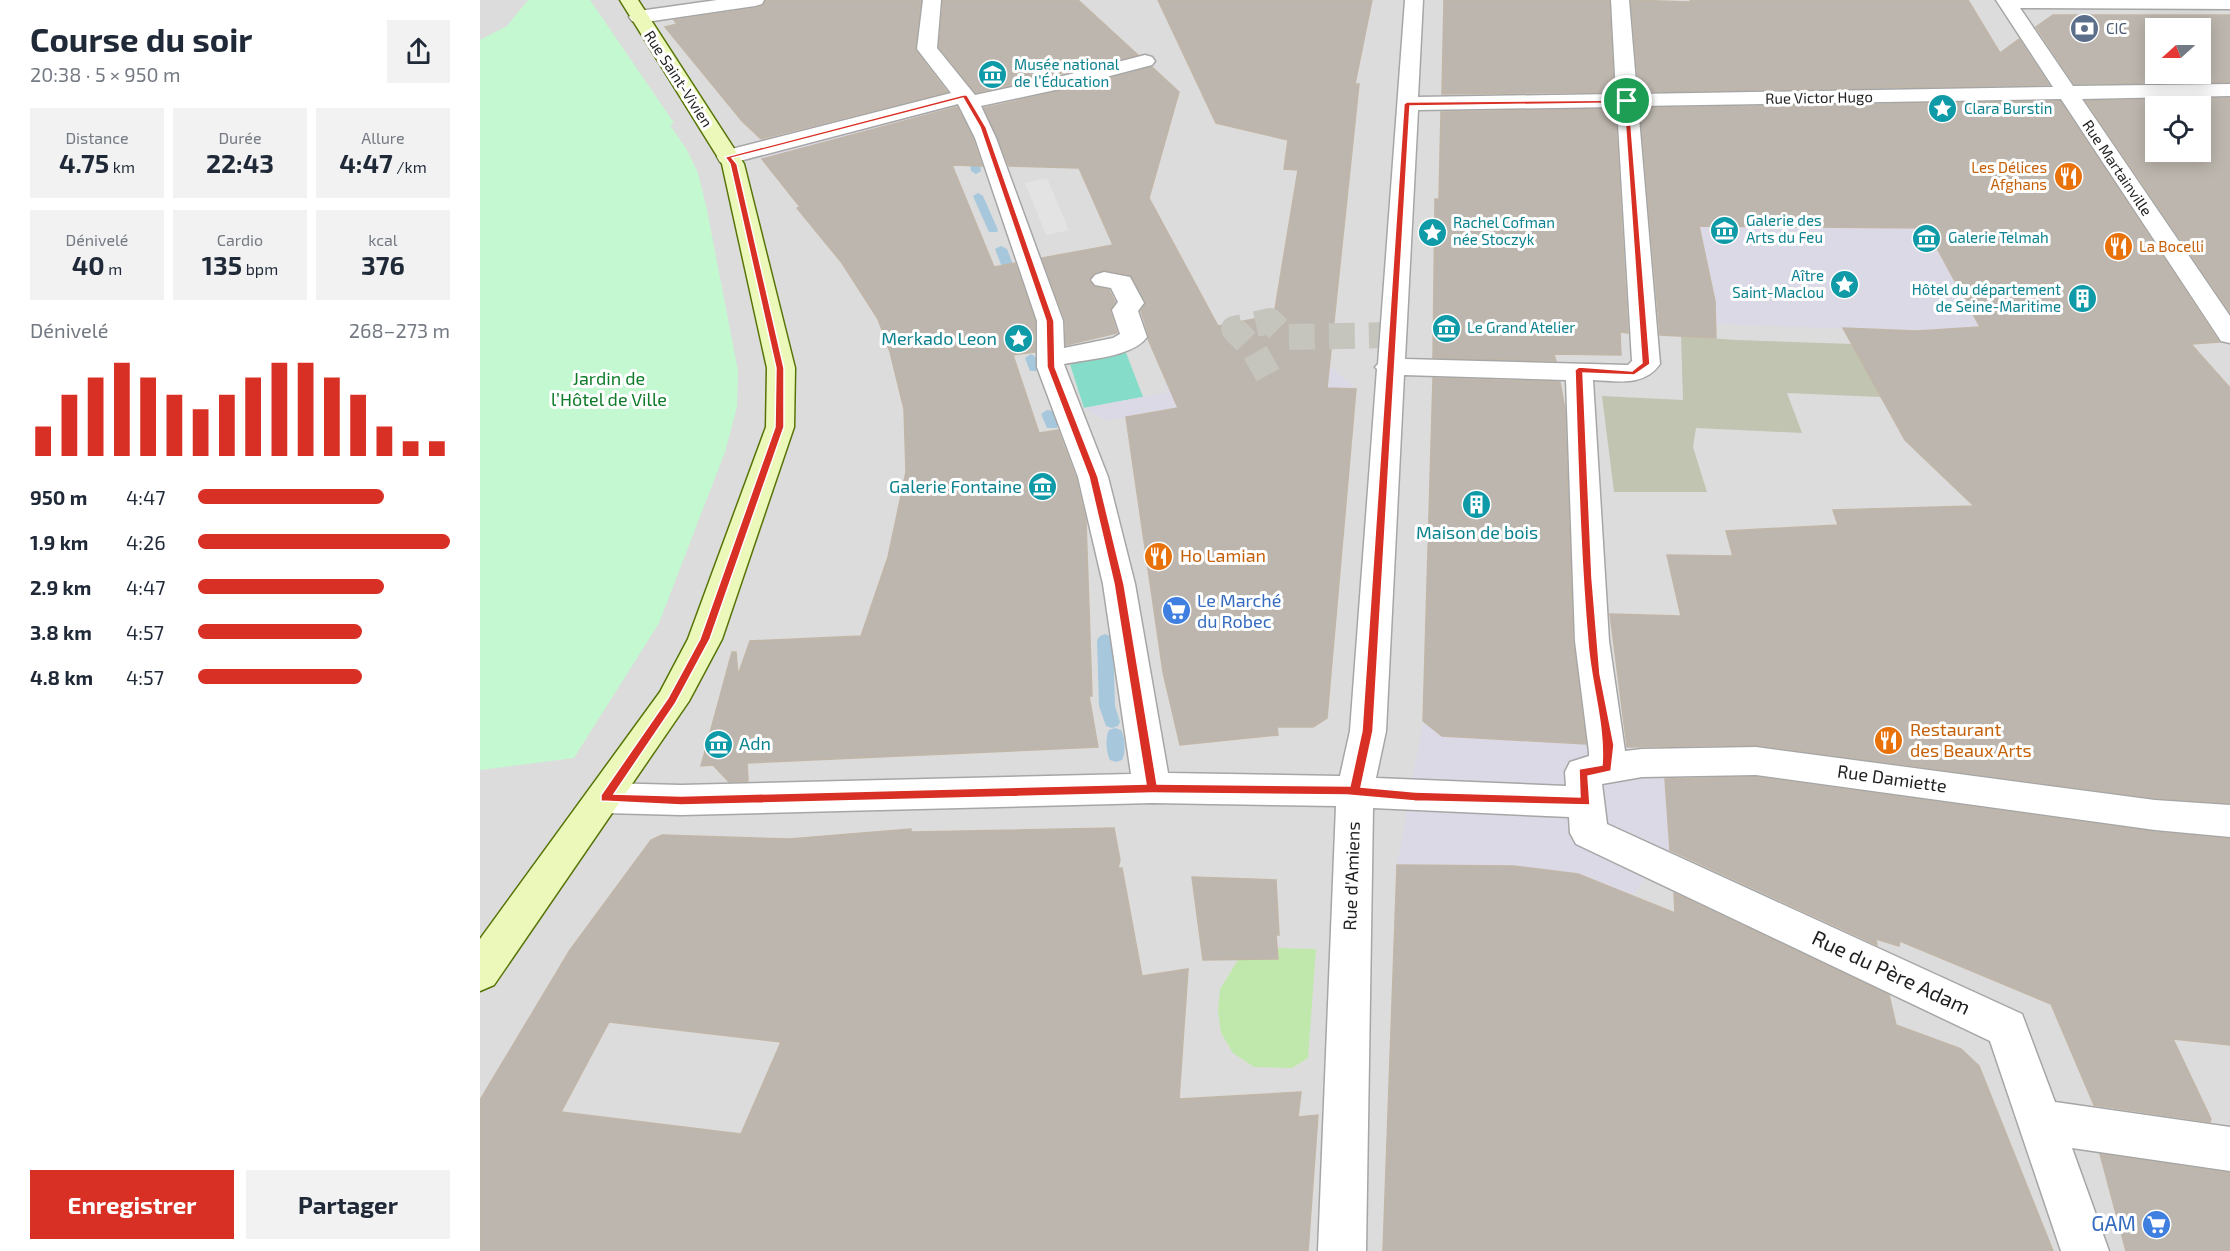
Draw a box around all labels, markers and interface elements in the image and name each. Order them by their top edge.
bank icon: CIC [2069,13,2101,45]
north arrow [2145,18,2211,84]
map controls [2145,18,2211,162]
text: Course du soir [30,19,252,59]
place label: CIC [2106,19,2127,37]
button: share [387,20,450,83]
street label: Rue Saint-Vivien [641,27,717,130]
place label: Musée national de l’Éducation [1014,55,1120,90]
museum icon: Musée national de l’Éducation [977,58,1009,90]
text: 20:38 · 5 × 950 m [30,62,180,86]
pin [1601,75,1652,126]
icon: arrive [1610,84,1643,117]
street label: Rue Victor Hugo [1765,87,1873,107]
place icon: Clara Burstin [1927,93,1959,125]
button: locate [2145,96,2211,162]
place label: Clara Burstin [1964,99,2052,117]
street label: Rue Martainville [2079,116,2157,219]
text: Distance [65,128,129,147]
text: Durée [218,128,262,147]
text: Allure [361,128,405,147]
text: 4.75 [59,147,109,178]
text: 22:43 [206,147,274,178]
text: 4:47 [339,147,393,178]
text: km [109,157,135,176]
text: /km [393,157,427,176]
place label: Les Délices Afghans [1971,158,2047,193]
restaurant icon: Les Délices Afghans [2052,161,2084,193]
place label: Galerie des Arts du Feu [1746,211,1823,246]
place label: Rachel Cofman née Stoczyk [1453,213,1555,248]
museum icon: Galerie des Arts du Feu [1709,214,1741,246]
place icon: Rachel Cofman née Stoczyk [1416,216,1448,248]
museum icon: Galerie Telmah [1911,222,1943,254]
place label: Galerie Telmah [1948,228,2049,246]
text: Dénivelé [66,230,128,249]
text: Cardio [217,230,263,249]
text: kcal [368,230,398,249]
restaurant icon: La Bocelli [2102,231,2134,263]
place label: La Bocelli [2139,237,2204,255]
text: 40 [72,249,105,280]
text: 135 [202,249,242,280]
text: 376 [361,249,405,280]
text: m [105,259,122,278]
text: bpm [242,259,278,278]
place label: Aître Saint-Maclou [1732,266,1824,301]
place icon: Aître Saint-Maclou [1829,269,1861,301]
place label: Hôtel du département de Seine-Maritime [1912,280,2061,315]
building icon: Hôtel du département de Seine-Maritime [2066,283,2098,315]
museum icon: Le Grand Atelier [1430,312,1462,344]
text: Dénivelé [30,318,109,342]
text: 268–273 m [349,318,450,342]
place label: Le Grand Atelier [1467,318,1575,336]
place icon: Merkado Leon [1002,323,1034,355]
place label: Merkado Leon [881,327,997,349]
park label: Jardin de l’Hôtel de Ville [551,367,667,410]
museum icon: Galerie Fontaine [1027,471,1059,503]
place label: Galerie Fontaine [889,475,1022,497]
text: 950 m [30,485,87,509]
text: 4:47 [126,485,166,509]
building icon: Maison de bois [1461,488,1493,520]
place label: Maison de bois [1416,521,1538,543]
text: 1.9 km [30,530,88,554]
text: 4:26 [126,530,166,554]
restaurant icon: Ho Lamian [1143,540,1175,572]
place label: Ho Lamian [1180,544,1266,566]
text: 2.9 km [30,575,91,599]
text: 4:47 [126,575,166,599]
place label: Le Marché du Robec [1197,589,1281,632]
supermarket icon: Le Marché du Robec [1160,595,1192,627]
text: 3.8 km [30,620,92,644]
text: 4:57 [126,620,164,644]
text: 4.8 km [30,665,93,689]
text: 4:57 [126,665,164,689]
place label: Restaurant des Beaux Arts [1910,718,2032,761]
restaurant icon: Restaurant des Beaux Arts [1873,724,1905,756]
museum icon: Adn [702,728,734,760]
place label: Adn [739,732,771,754]
street label: Rue Damiette [1836,759,1948,797]
street label: Rue d'Amiens [1338,821,1364,931]
street label: Rue du Père Adam [1809,924,1975,1019]
button: Enregistrer [30,1170,234,1239]
button: Partager [246,1170,450,1239]
supermarket icon: GAM [2141,1208,2173,1240]
place label: GAM [2091,1210,2136,1235]

